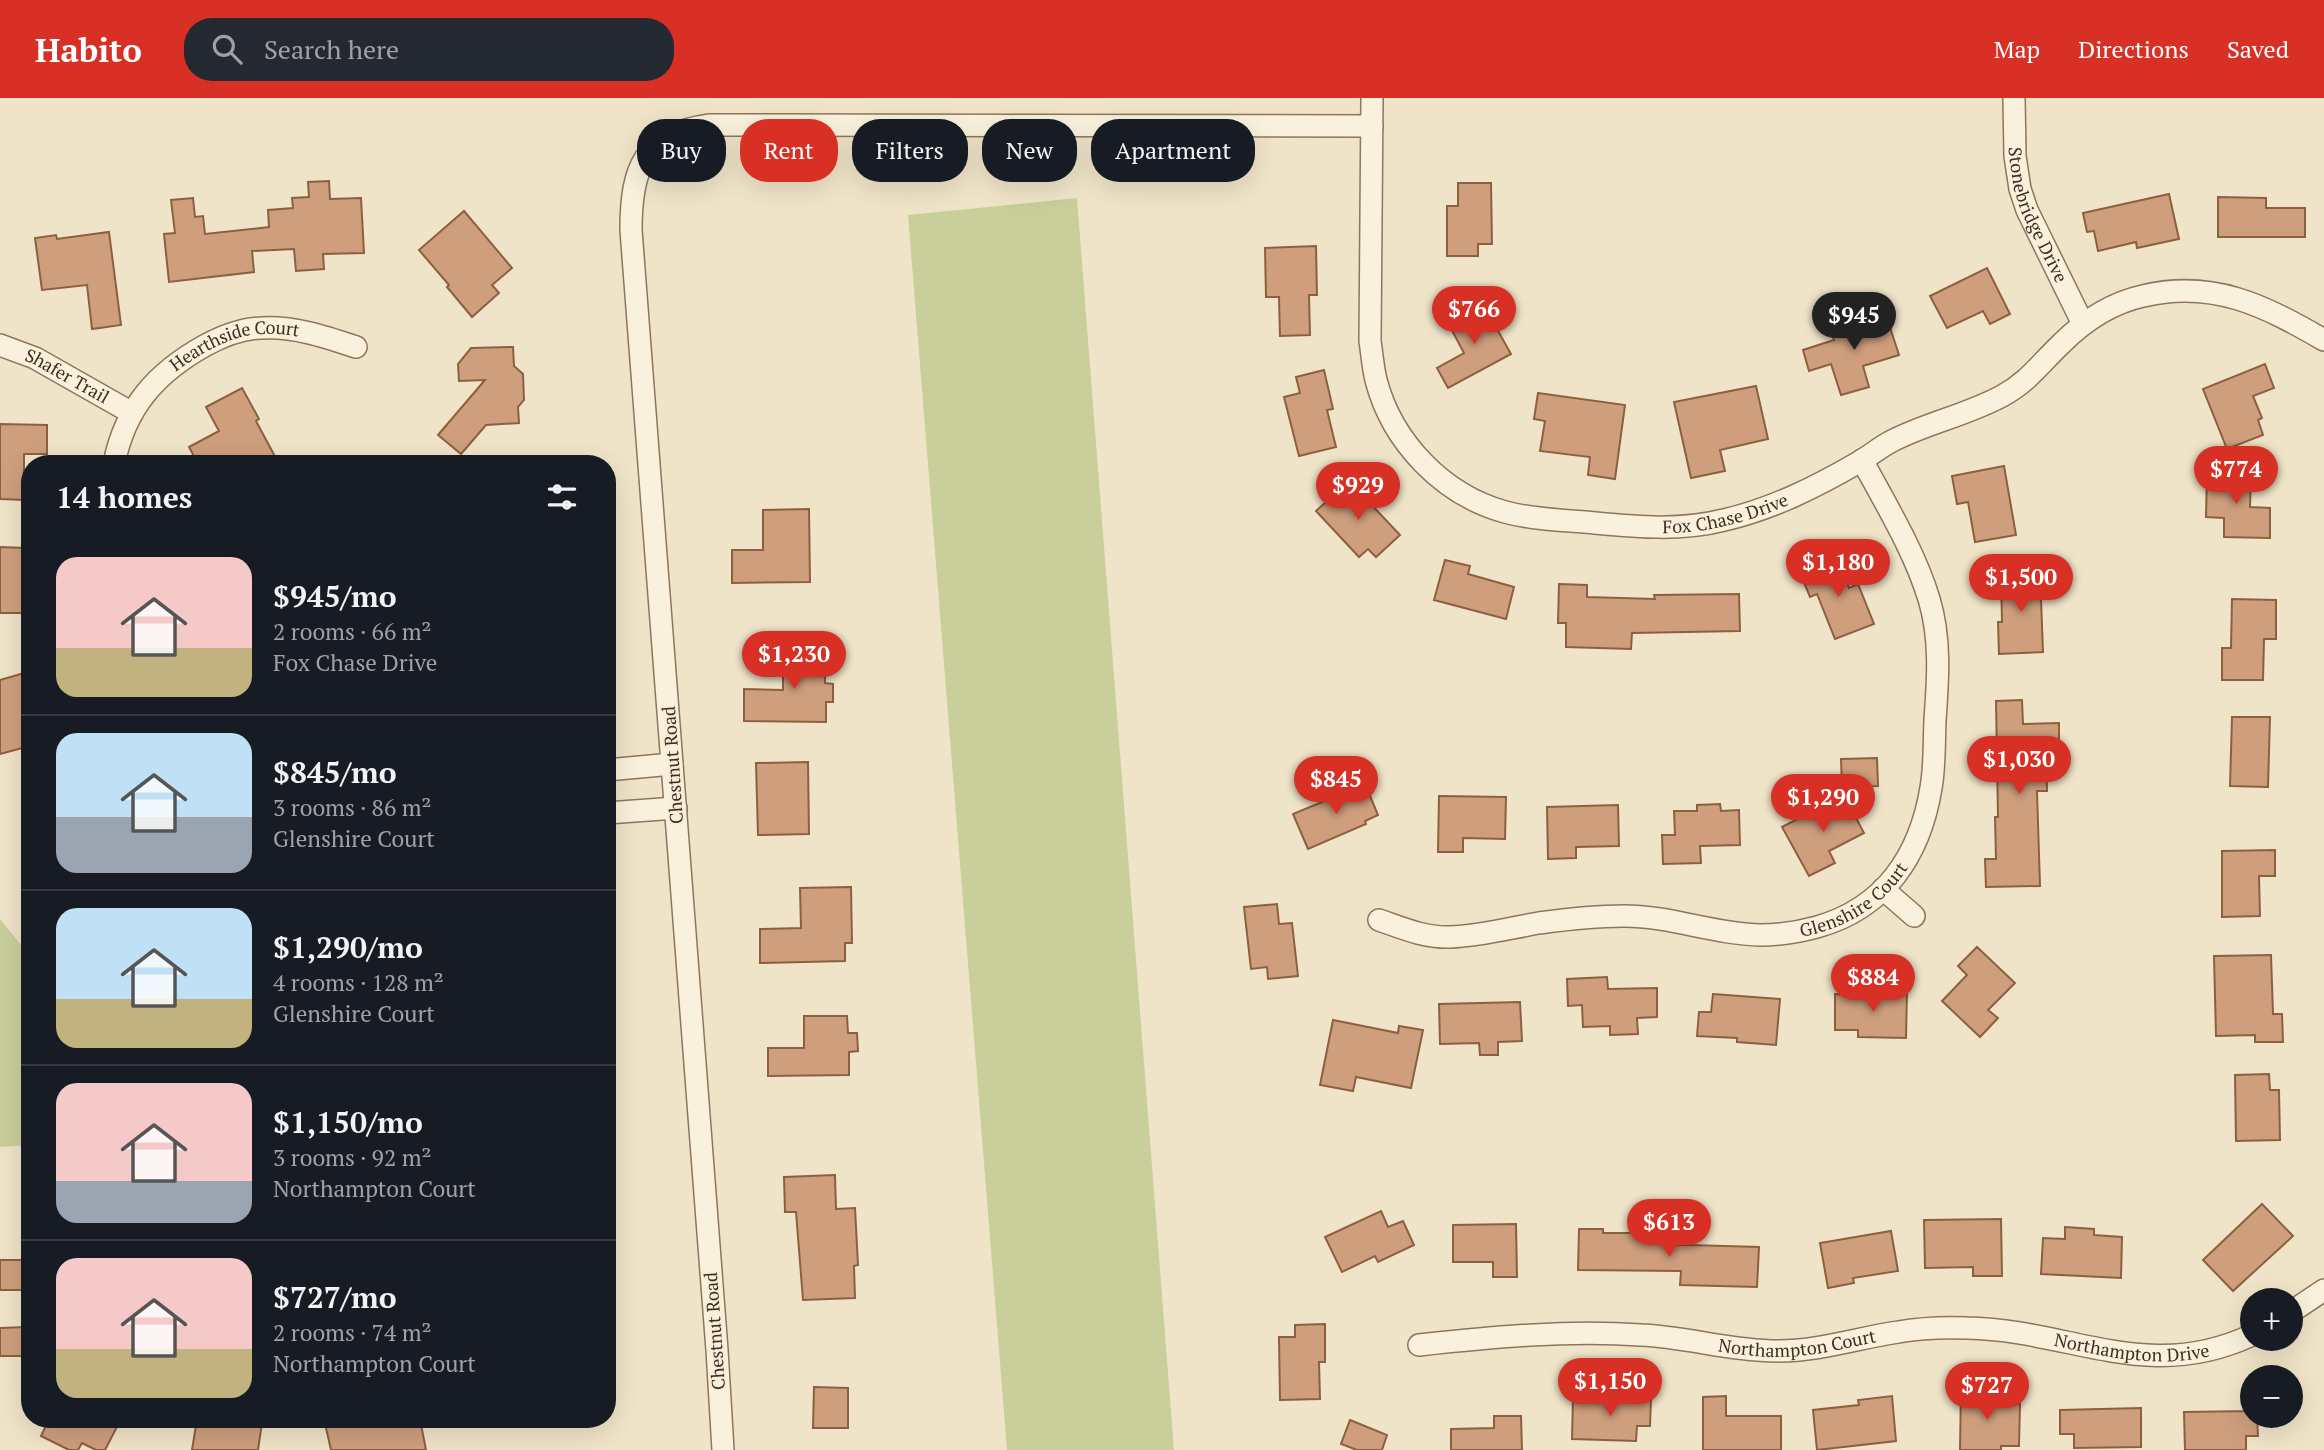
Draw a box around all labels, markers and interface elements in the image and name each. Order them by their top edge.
search box [184,18,674,81]
text: Habito [35,28,142,71]
icon: search [208,30,246,68]
text: Search here [264,32,399,66]
text: Map [1994,33,2040,65]
text: Directions [2078,33,2189,65]
text: Saved [2227,33,2289,65]
chip: Buy [637,119,726,182]
chip: Rent [740,119,838,182]
chip: Filters [852,119,968,182]
chip: New [982,119,1077,182]
chip: Apartment [1091,119,1255,182]
street label: Stonebridge Drive [2004,147,2074,286]
pin: $766 [1433,286,1515,346]
pin: $945 [1813,292,1895,352]
text: $766 [1448,293,1500,324]
text: $945 [1828,299,1880,330]
street label: Hearthside Court [164,315,302,376]
street label: Shafer Trail [22,342,114,409]
pin: $774 [2195,446,2277,506]
text: $774 [2210,453,2262,484]
pin: $929 [1317,462,1399,522]
text: $929 [1332,469,1384,500]
text: 14 homes [56,477,192,517]
icon: filters [543,478,581,516]
street label: Fox Chase Drive [1662,487,1791,538]
pin: $1,180 [1781,540,1895,599]
text: $1,180 [1802,546,1874,577]
pin: $1,500 [1964,554,2078,614]
text: $1,500 [1985,561,2057,592]
text: $945/mo [273,576,397,616]
icon: home [112,585,196,669]
text: 2 rooms · 66 m² [273,616,432,647]
pin: $1,230 [737,632,851,691]
text: $1,230 [758,638,830,669]
text: Fox Chase Drive [273,647,437,678]
street label: Chestnut Road [656,705,688,825]
pin: $1,030 [1962,736,2076,796]
text: $1,030 [1983,743,2055,774]
text: $845/mo [273,752,397,792]
pin: $845 [1295,756,1377,816]
icon: home [112,761,196,845]
text: $845 [1310,763,1362,794]
pin: $1,290 [1766,774,1880,834]
text: $1,290 [1787,781,1859,812]
text: 3 rooms · 86 m² [273,792,432,823]
text: Glenshire Court [273,823,435,854]
street label: Glenshire Court [1797,857,1913,942]
text: $1,290/mo [273,927,423,967]
icon: home [112,936,196,1020]
pin: $884 [1832,954,1914,1014]
text: $884 [1847,961,1899,992]
text: 4 rooms · 128 m² [273,967,444,998]
text: Glenshire Court [273,998,435,1029]
text: $1,150/mo [273,1102,423,1142]
icon: home [112,1111,196,1195]
text: 3 rooms · 92 m² [273,1142,432,1173]
text: Northampton Court [273,1173,476,1204]
pin: $613 [1628,1200,1710,1259]
text: $613 [1643,1206,1695,1237]
street label: Chestnut Road [698,1271,730,1391]
text: $727/mo [273,1277,397,1317]
icon: home [112,1286,196,1370]
map controls [2240,1288,2303,1428]
button: + [2240,1288,2303,1351]
text: 2 rooms · 74 m² [273,1317,432,1348]
street label: Northampton Court [1717,1323,1878,1362]
street label: Northampton Drive [2052,1327,2211,1367]
text: Northampton Court [273,1348,476,1379]
pin: $1,150 [1553,1358,1667,1418]
pin: $727 [1946,1362,2028,1422]
text: $1,150 [1574,1365,1646,1396]
button: − [2240,1365,2303,1428]
text: $727 [1961,1369,2013,1400]

